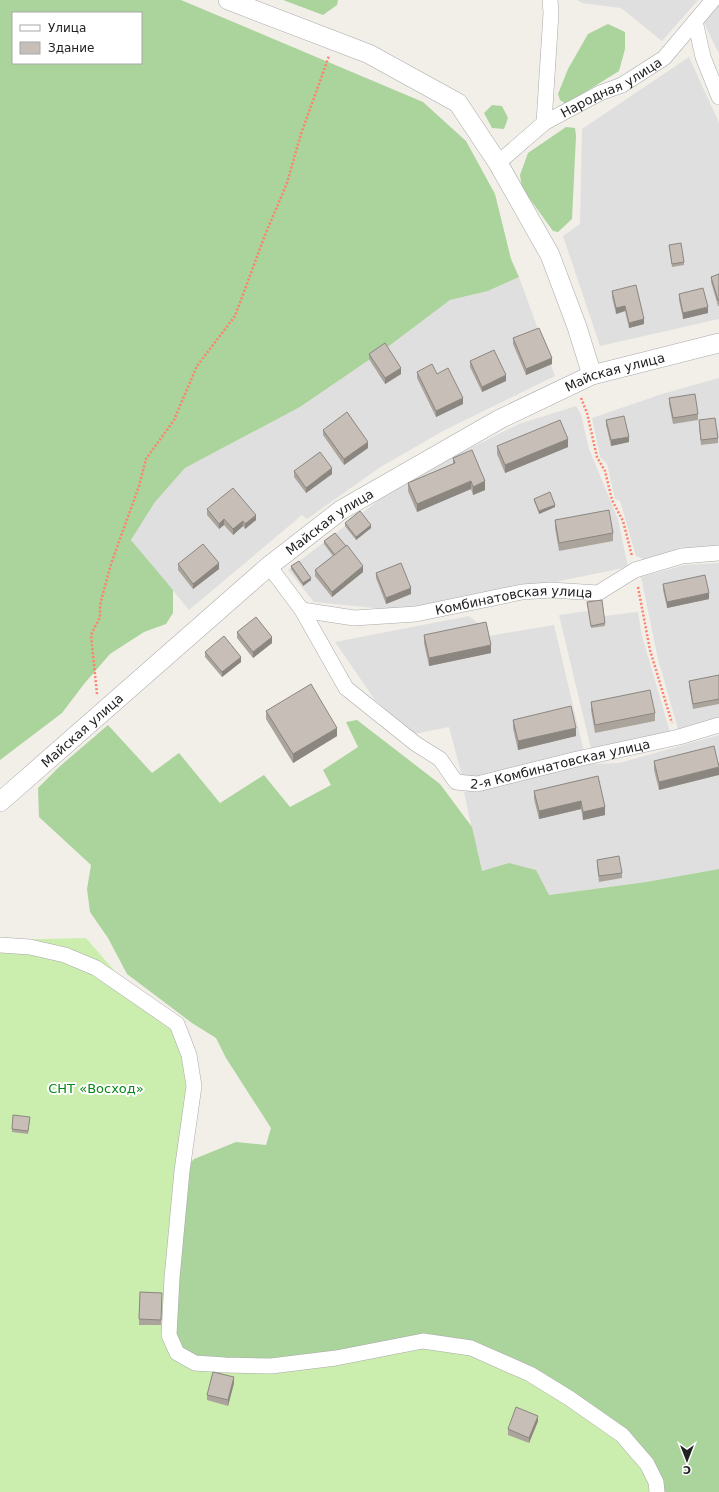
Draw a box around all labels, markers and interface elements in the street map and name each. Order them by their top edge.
legend [12,12,142,64]
text: Улица [48,21,86,35]
text: Здание [48,41,94,55]
street label: Народная улица [558,55,665,121]
street label: Майская улица [563,350,666,395]
street label: Майская улица [283,486,376,558]
street label: Комбинатовская улица [434,583,593,618]
street label: Майская улица [38,691,126,770]
street label: 2-я Комбинатовская улица [469,736,652,792]
park label: СНТ «Восход» [48,1081,144,1096]
north arrow [667,1440,707,1480]
text: С [683,1463,691,1476]

